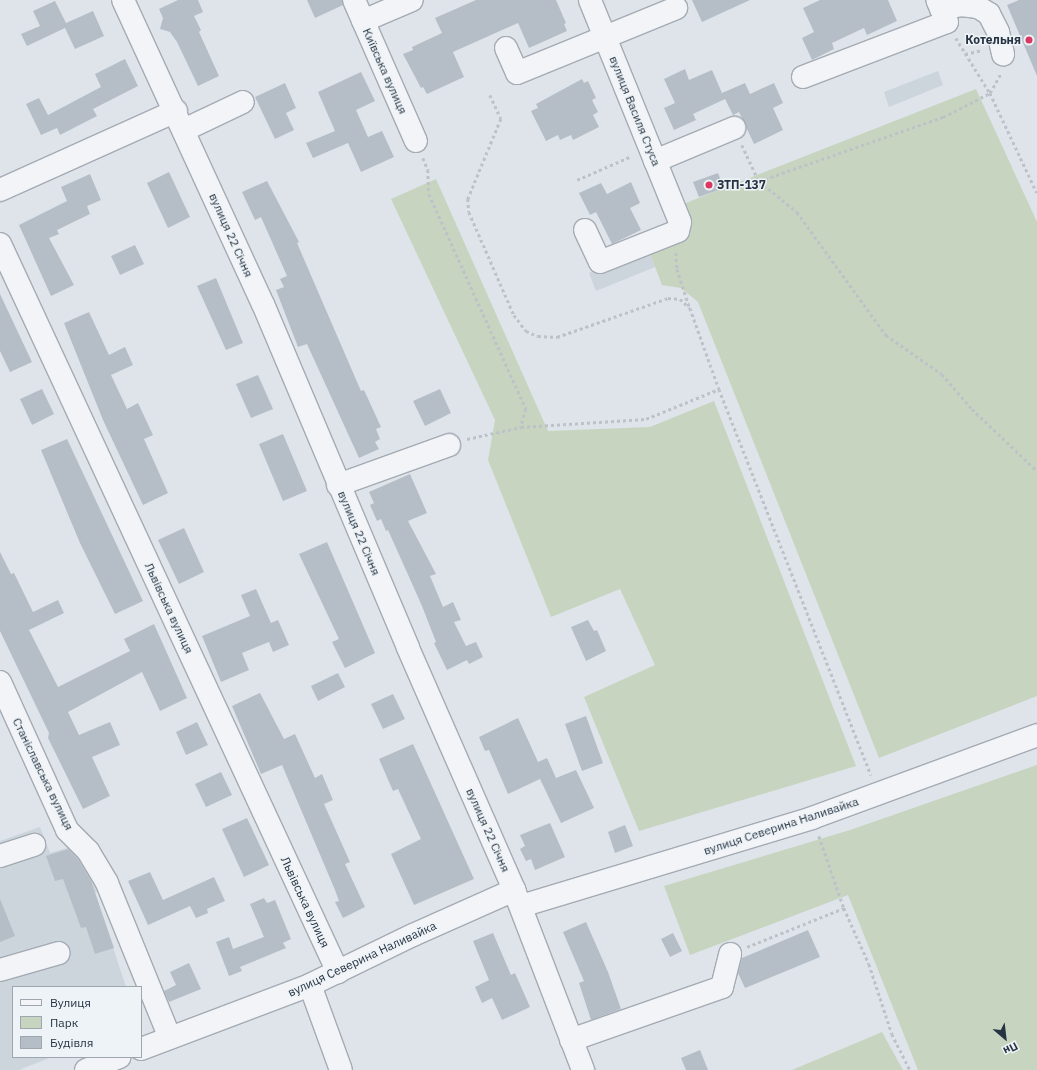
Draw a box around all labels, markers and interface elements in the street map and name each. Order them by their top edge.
street label: Київська вулиця [360,26,410,116]
place label: Котельня [965,33,1021,47]
marker: Котельня [1024,35,1034,45]
street label: вулиця Василя Стуса [606,54,664,168]
place label: ЗТП-137 [717,178,766,192]
marker: ЗТП-137 [704,180,714,190]
street label: вулиця 22 Січня [206,191,256,279]
street label: вулиця 22 Січня [335,489,383,577]
street label: Львівська вулиця [142,560,196,656]
street label: Станіславська вулиця [10,715,76,833]
street label: вулиця 22 Січня [463,786,513,874]
street label: вулиця Северина Наливайка [702,794,860,858]
street label: Львівська вулиця [278,854,332,950]
street label: вулиця Северина Наливайка [285,918,439,1000]
legend [12,986,142,1058]
text: Вулиця [50,995,91,1010]
text: Парк [50,1015,78,1030]
north arrow [985,1018,1025,1058]
text: Будівля [50,1035,93,1050]
text: Пн [1001,1039,1020,1058]

